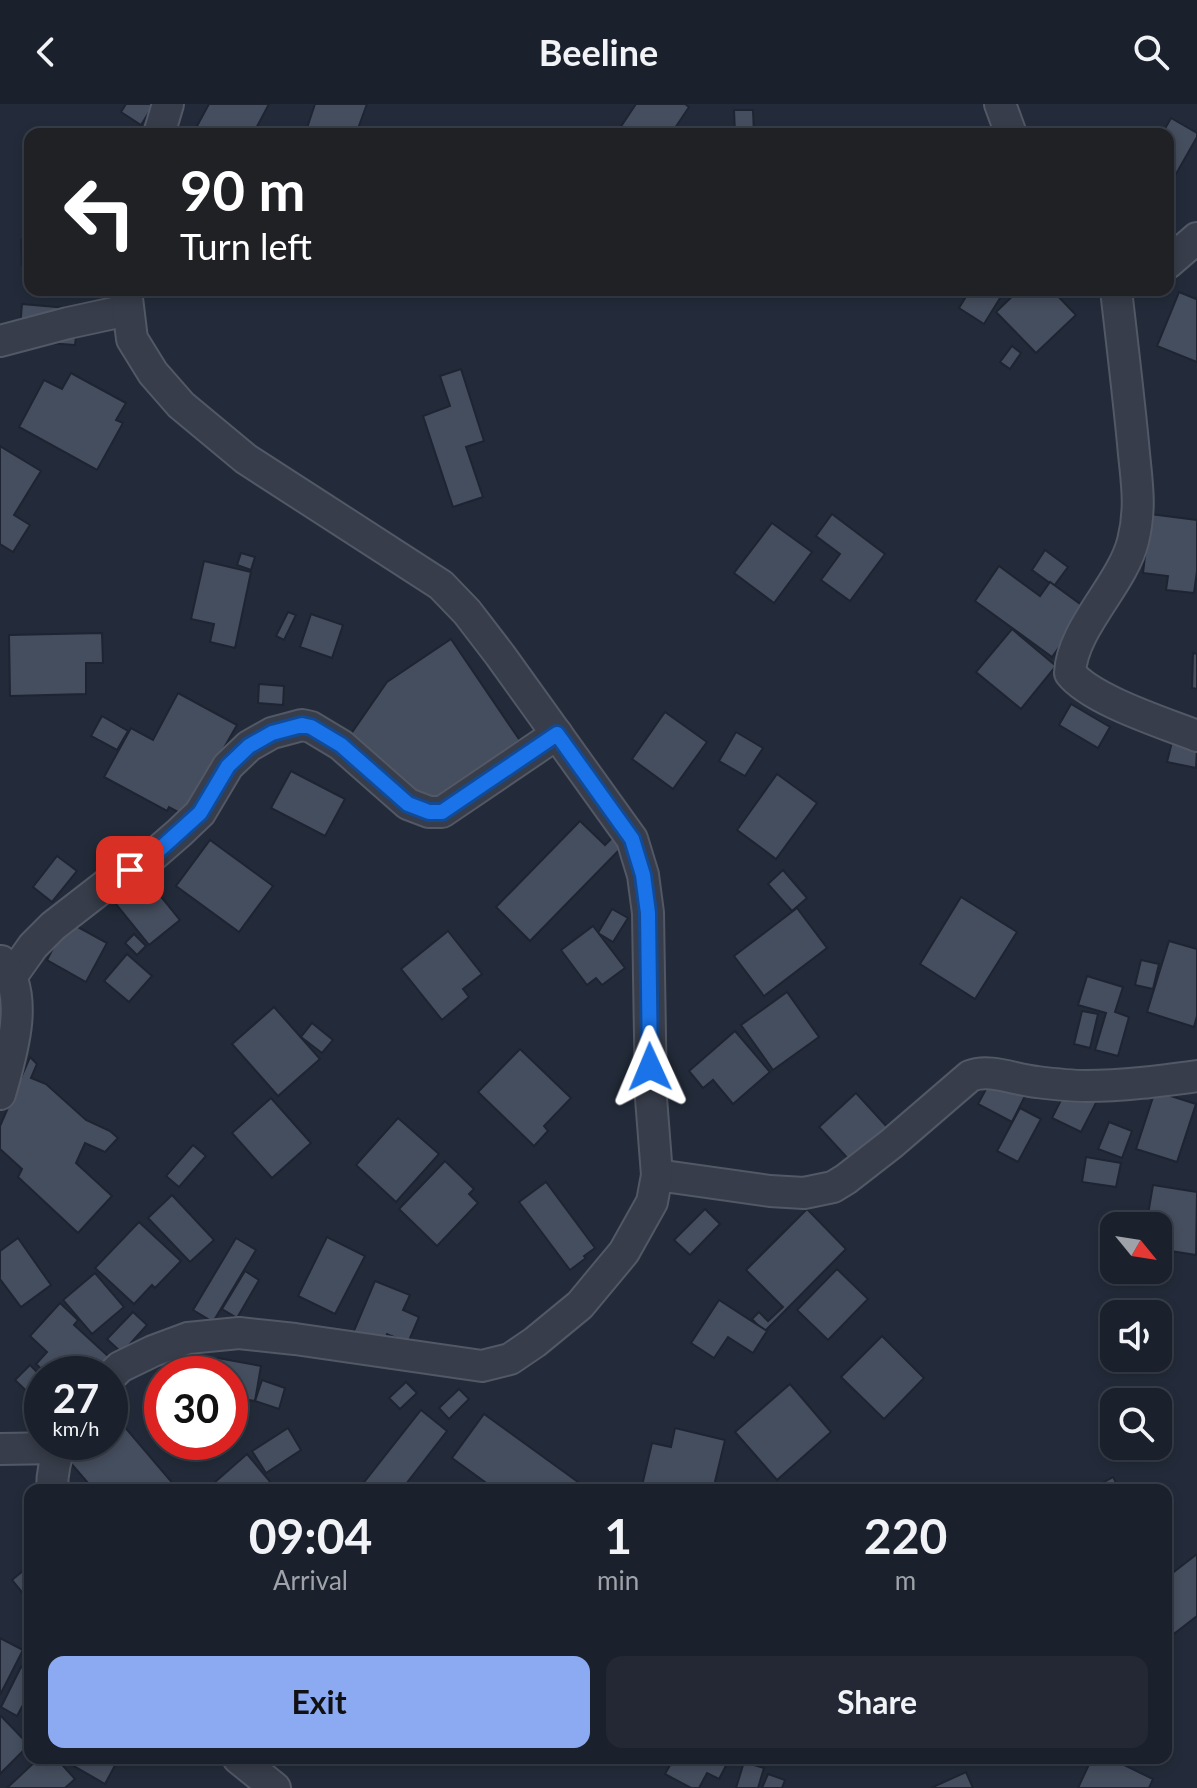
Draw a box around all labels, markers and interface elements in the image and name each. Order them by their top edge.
icon: back [24,30,68,74]
text: Beeline [539,30,658,74]
icon: search [1129,30,1173,74]
text: 90 m [180,156,305,223]
icon: left [48,160,152,264]
text: Turn left [180,224,312,268]
pin [96,836,164,904]
icon: arrive [108,848,152,892]
position arrow [608,1025,692,1109]
north arrow [1100,1212,1172,1284]
map controls [1100,1212,1172,1460]
button: sound [1100,1300,1172,1372]
speed limit sign: 30 [144,1356,248,1460]
text: 27 [53,1374,99,1422]
button: search [1100,1388,1172,1460]
text: km/h [53,1416,99,1440]
text: 09:04 [249,1507,372,1564]
text: 1 [604,1507,632,1564]
text: 220 [864,1507,947,1564]
text: Arrival [273,1564,348,1596]
text: min [597,1564,639,1596]
text: m [895,1564,916,1596]
button: Exit [48,1656,590,1748]
button: Share [606,1656,1148,1748]

